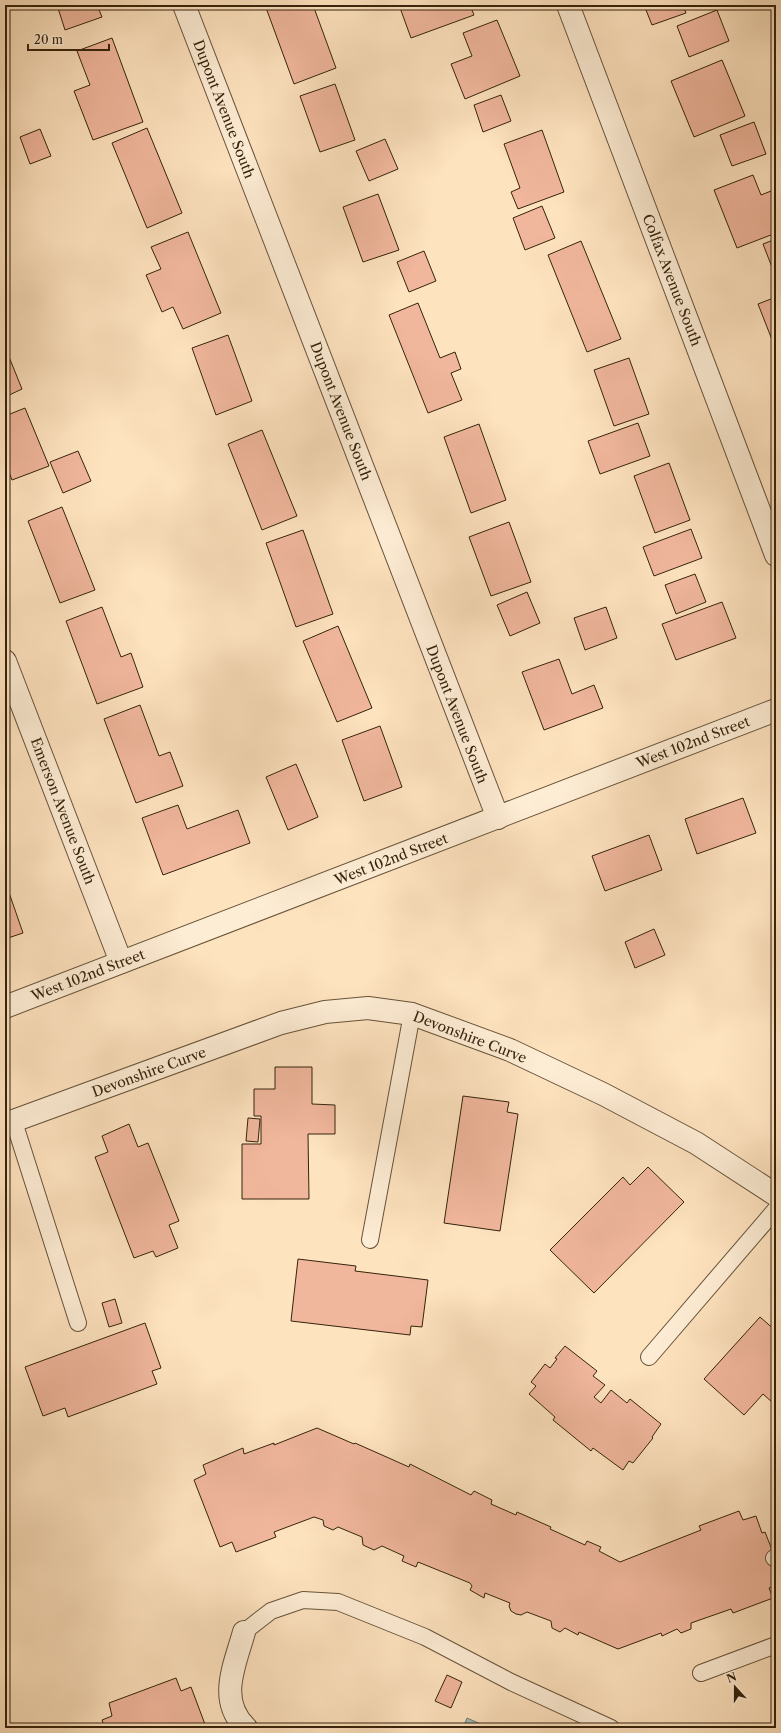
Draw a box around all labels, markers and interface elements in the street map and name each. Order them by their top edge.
scale bar [28,26,109,52]
text: 20 m [34,32,63,47]
street label: Dupont Avenue South [189,37,259,181]
street label: Colfax Avenue South [639,211,706,349]
street label: Dupont Avenue South [306,339,376,483]
street label: Dupont Avenue South [422,642,492,786]
street label: West 102nd Street [633,712,752,772]
street label: Emerson Avenue South [27,735,99,887]
street label: West 102nd Street [331,829,450,889]
street label: West 102nd Street [28,945,147,1005]
street label: Devonshire Curve [411,1007,529,1067]
street label: Devonshire Curve [89,1043,209,1101]
north arrow [715,1667,755,1707]
text: N [724,1669,739,1686]

